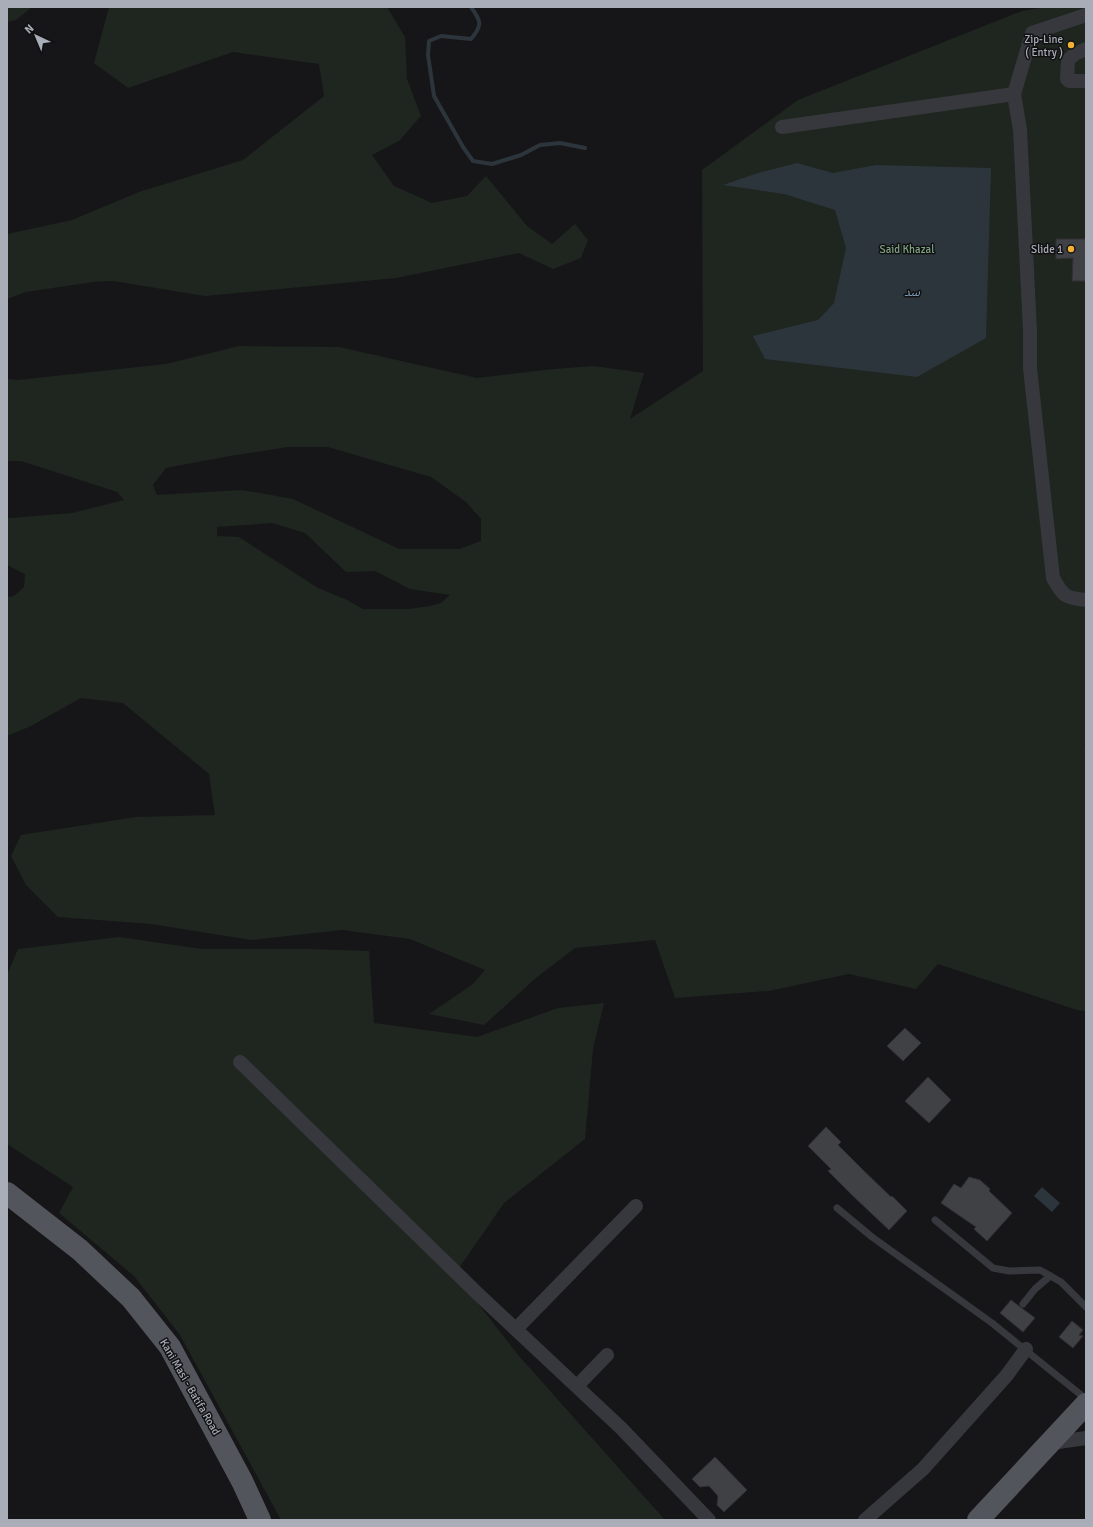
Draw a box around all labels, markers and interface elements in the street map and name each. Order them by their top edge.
north arrow [16,16,56,56]
text: N [22,22,37,37]
place label: Zip-Line ( Entry ) [1024,33,1063,59]
marker: Zip-Line ( Entry ) [1066,40,1076,50]
park label: Said Khazal [880,243,934,256]
place label: Slide 1 [1031,243,1063,256]
marker: Slide 1 [1066,244,1076,254]
water label: سد [904,285,920,300]
street label: Kani Masi - Batifa Road [157,1337,223,1437]

